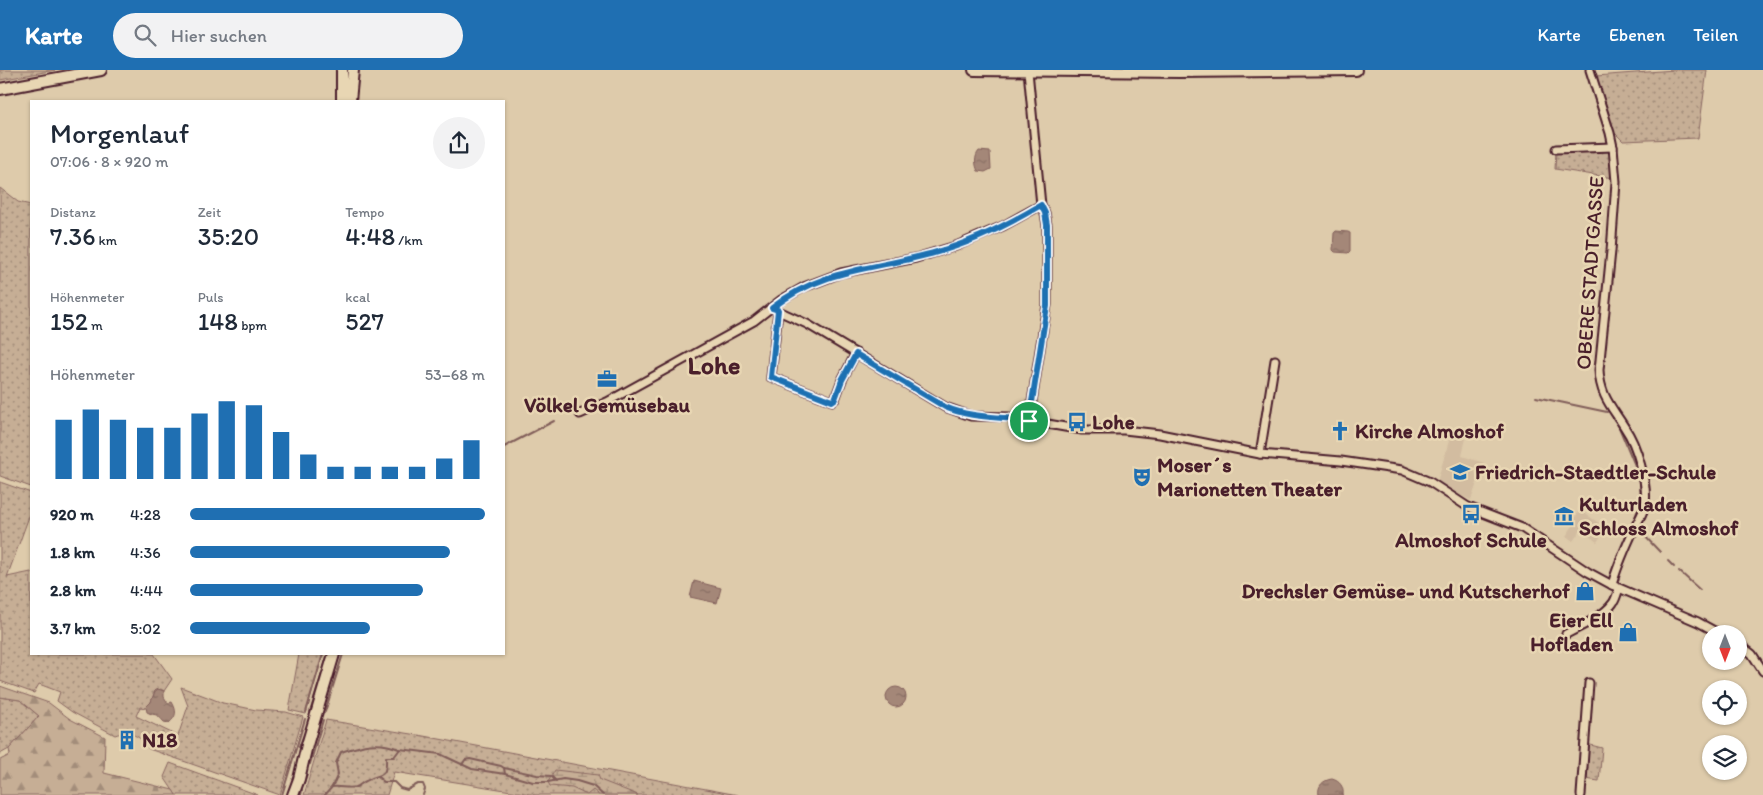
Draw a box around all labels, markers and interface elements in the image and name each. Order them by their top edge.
search box [113,13,463,58]
text: Karte [25,21,83,50]
icon: search [131,21,159,49]
text: Hier suchen [171,24,267,47]
text: Karte [1538,24,1581,46]
text: Ebenen [1609,24,1665,46]
text: Teilen [1693,24,1738,46]
text: Morgenlauf [50,116,189,150]
button: share [433,117,485,169]
text: 07:06 · 8 × 920 m [50,152,169,171]
street label: OBERE STADTGASSE [1570,175,1609,371]
text: Distanz [50,204,96,221]
text: Zeit [198,204,221,221]
text: Tempo [345,204,384,221]
text: 7.36 [50,221,95,251]
text: 35:20 [198,221,259,251]
text: 4:48 [345,221,395,251]
text: km [95,232,117,249]
text: /km [395,232,423,249]
text: Höhenmeter [50,289,124,306]
text: Puls [198,289,224,306]
text: kcal [345,289,370,306]
text: 152 [50,306,88,336]
text: 148 [198,306,238,336]
text: 527 [345,306,384,336]
text: m [88,317,103,334]
text: bpm [238,317,267,334]
district label: Lohe [688,349,740,381]
text: Höhenmeter [50,365,135,384]
text: 53–68 m [425,365,485,384]
office icon: Völkel Gemüsebau [596,368,618,390]
place label: Völkel Gemüsebau [524,392,691,417]
pin [1008,400,1050,442]
icon: arrive [1015,407,1043,435]
place label: Lohe [1092,409,1135,434]
bus stop icon: Lohe [1066,411,1088,433]
place label: Kirche Almoshof [1355,418,1504,443]
church icon: Kirche Almoshof [1329,420,1351,442]
place label: Moser´s Marionetten Theater [1157,452,1343,501]
place label: Friedrich-Staedtler-Schule [1475,459,1716,484]
school or university icon: Friedrich-Staedtler-Schule [1449,461,1471,483]
theatre icon: Moser´s Marionetten Theater [1131,466,1153,488]
place label: Kulturladen Schloss Almoshof [1579,491,1739,540]
bus stop icon: Almoshof Schule [1460,503,1482,525]
text: 920 m [50,505,94,524]
text: 4:28 [130,505,161,524]
museum icon: Kulturladen Schloss Almoshof [1553,505,1575,527]
place label: Almoshof Schule [1394,527,1547,552]
text: 1.8 km [50,543,95,562]
text: 4:36 [130,543,161,562]
place label: Drechsler Gemüse- und Kutscherhof [1241,578,1570,603]
shop icon: Drechsler Gemüse- und Kutscherhof [1574,580,1596,602]
text: 2.8 km [50,581,96,600]
text: 4:44 [130,581,163,600]
place label: Eier Ell Hofladen [1530,607,1614,656]
text: 3.7 km [50,619,95,638]
text: 5:02 [130,619,161,638]
shop icon: Eier Ell Hofladen [1617,621,1639,643]
north arrow [1702,625,1748,670]
map controls [1702,625,1747,780]
button: locate [1702,680,1747,725]
place label: N18 [142,727,178,752]
building icon: N18 [116,729,138,751]
button: layers [1702,735,1747,780]

